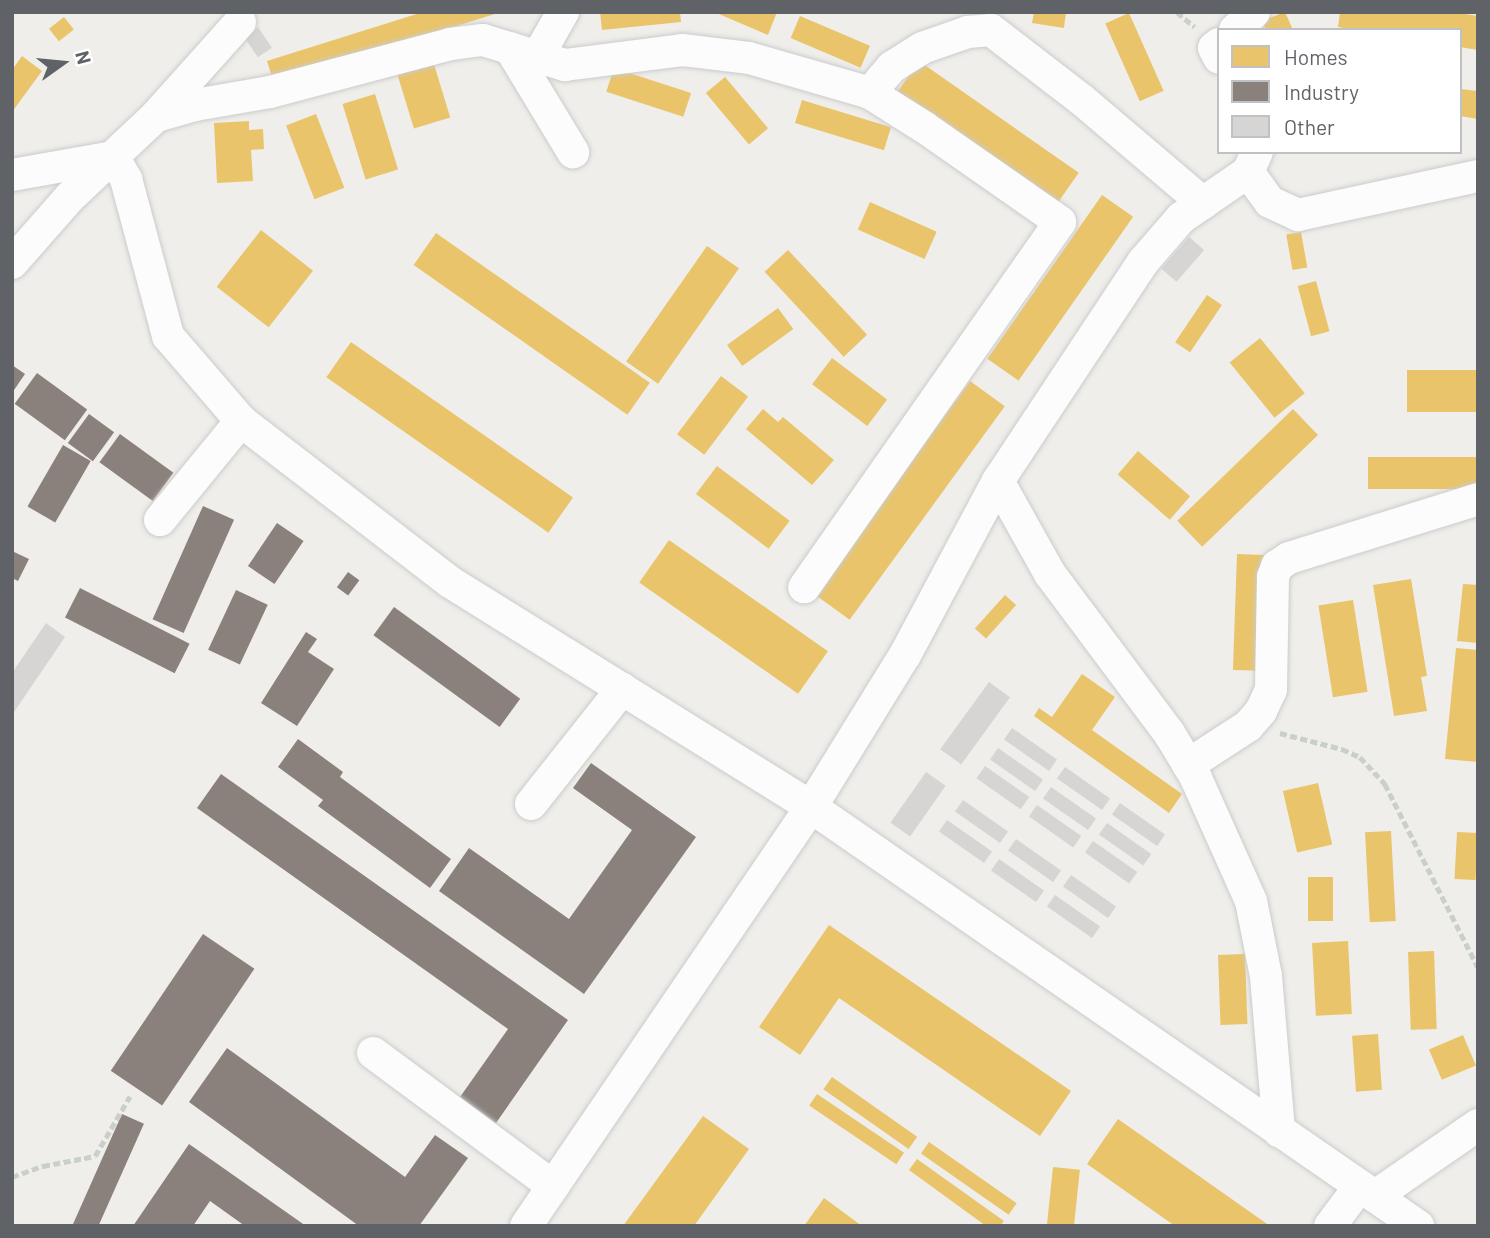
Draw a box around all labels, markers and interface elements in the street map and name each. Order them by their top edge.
north arrow [28,28,98,98]
legend [1217,28,1462,154]
text: Homes [1284,44,1348,69]
text: N [71,48,97,67]
text: Industry [1284,79,1359,104]
text: Other [1284,114,1335,139]

